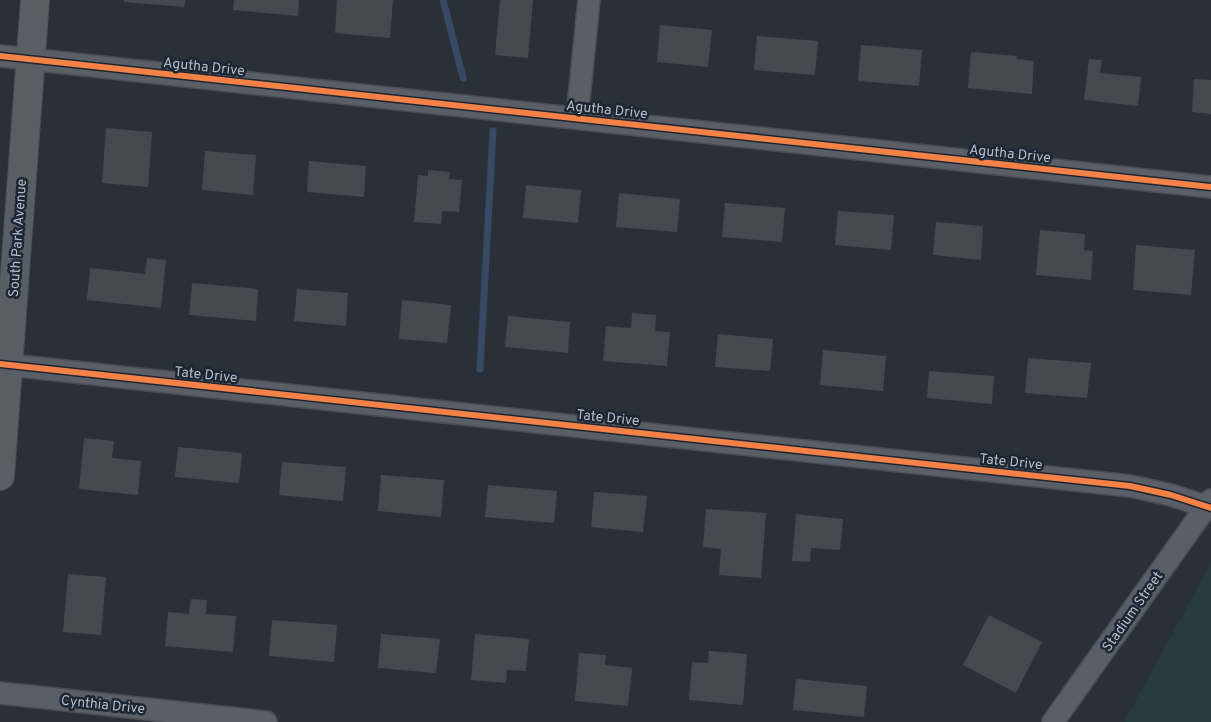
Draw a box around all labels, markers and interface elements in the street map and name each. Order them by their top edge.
street label: Agutha Drive [162,55,245,80]
street label: Agutha Drive [565,98,648,123]
street label: Agutha Drive [968,142,1051,167]
street label: South Park Avenue [6,178,31,298]
street label: Tate Drive [173,364,238,387]
street label: Tate Drive [575,407,640,430]
street label: Tate Drive [978,451,1043,474]
street label: Stadium Street [1099,568,1167,655]
street label: Cynthia Drive [60,693,146,718]

